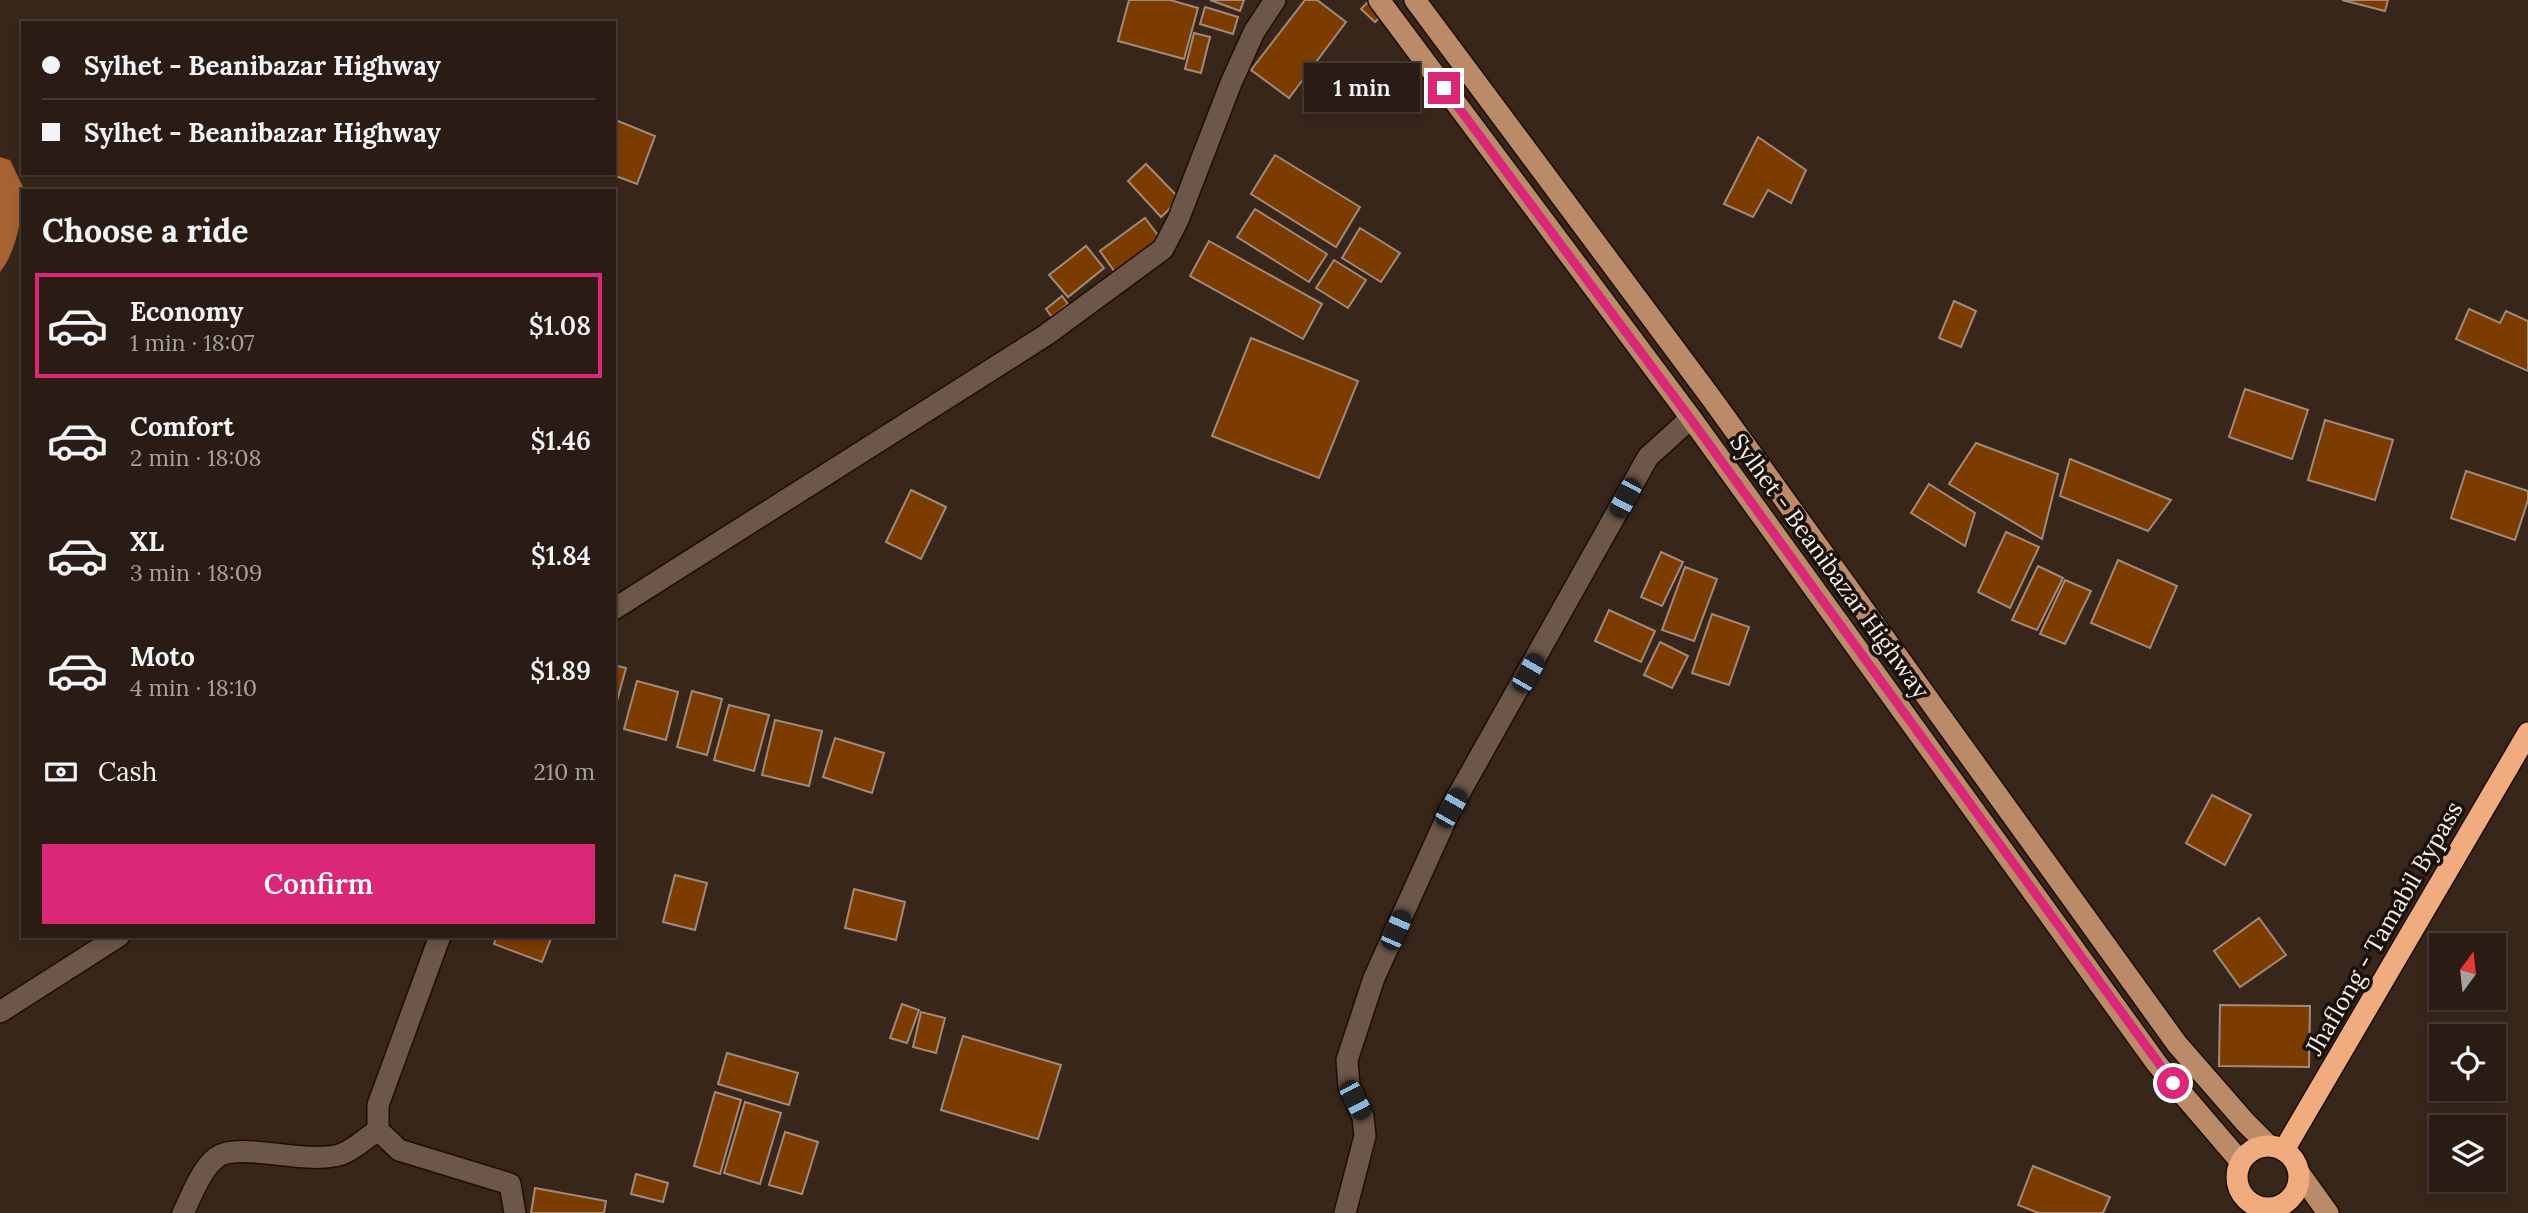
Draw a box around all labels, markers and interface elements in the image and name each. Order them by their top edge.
text: Sylhet - Beanibazar Highway [84,49,441,82]
callout: 1 min [1304,64,1420,112]
route end [1428,72,1460,104]
text: 1 min [1333,73,1391,102]
text: Sylhet - Beanibazar Highway [84,116,441,149]
text: Choose a ride [42,210,249,251]
icon: car [46,294,109,357]
text: Economy [130,295,243,328]
text: $1.08 [529,309,591,342]
text: 1 min · 18:07 [130,328,255,357]
icon: car [46,409,109,472]
text: Comfort [130,410,234,443]
text: $1.46 [531,424,591,457]
street label: Sylhet - Beanibazar Highway [1723,427,1937,705]
text: 2 min · 18:08 [130,443,262,472]
car [1606,475,1645,521]
icon: car [46,524,109,587]
text: XL [130,525,164,558]
text: $1.84 [531,539,591,572]
text: 3 min · 18:09 [130,558,262,587]
icon: car [46,639,109,702]
text: Moto [130,640,195,673]
car [1509,650,1548,696]
text: $1.89 [530,654,591,687]
text: 4 min · 18:10 [130,673,257,702]
icon: cash [42,753,80,791]
text: Cash [98,755,157,788]
text: 210 m [533,757,595,786]
car [1432,785,1471,831]
street label: Jhaflong - Tamabil Bypass [2298,796,2469,1061]
button: Confirm [42,844,595,924]
car [1378,907,1415,953]
north arrow [2429,933,2506,1010]
map controls [2429,933,2506,1192]
button: locate [2429,1024,2506,1101]
route start [2157,1067,2189,1099]
car [1336,1077,1375,1123]
button: layers [2429,1115,2506,1192]

